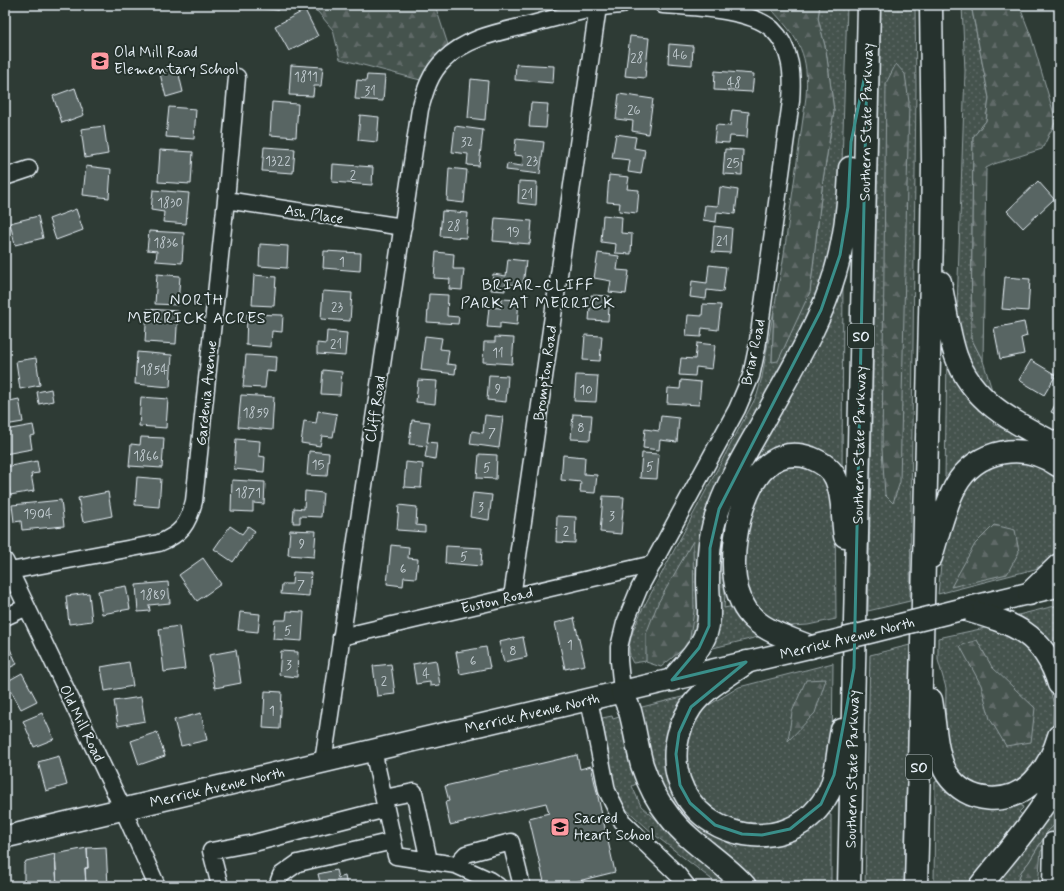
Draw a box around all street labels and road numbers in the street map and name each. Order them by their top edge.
street label: Southern State Parkway [856,43,878,201]
street label: Ash Place [283,200,345,230]
street label: Briar Road [737,317,771,387]
street label: Brompton Road [529,324,563,422]
road number: SO [848,324,874,348]
street label: Gardenia Avenue [192,339,223,447]
street label: Southern State Parkway [849,366,871,524]
street label: Cliff Road [361,374,391,444]
street label: Euston Road [459,583,535,619]
street label: Merrick Avenue North [778,613,917,665]
street label: Old Mill Road [54,681,108,766]
street label: Merrick Avenue North [463,689,602,739]
street label: Southern State Parkway [842,690,864,848]
road number: SO [906,755,932,779]
street label: Merrick Avenue North [148,763,287,813]

